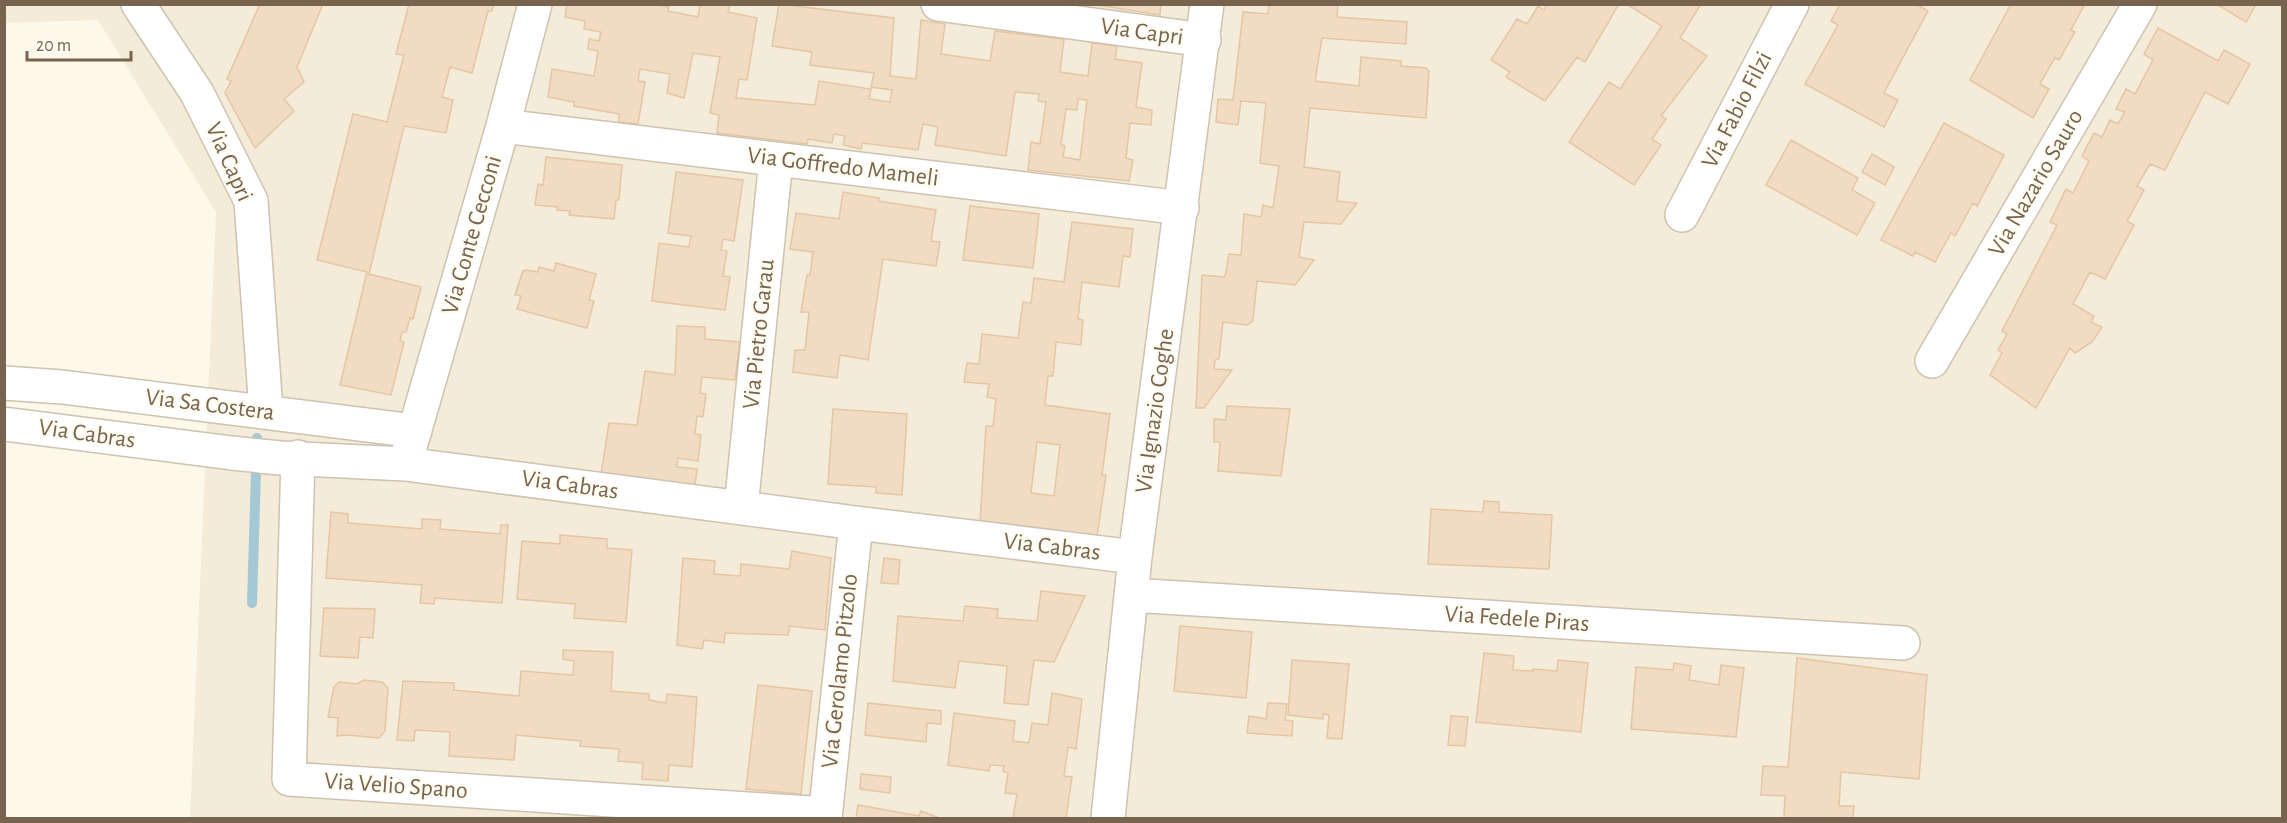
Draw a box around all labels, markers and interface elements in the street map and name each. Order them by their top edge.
street label: Via Capri [1099,14,1185,50]
scale bar [27,24,130,62]
text: 20 m [36,37,71,55]
street label: Via Fabio Filzi [1697,48,1777,172]
street label: Via Nazario Sauro [1984,106,2088,260]
street label: Via Capri [201,119,257,205]
street label: Via Goffredo Mameli [746,143,940,191]
street label: Via Conte Cecconi [438,153,506,317]
street label: Via Pietro Garau [739,258,779,410]
street label: Via Ignazio Coghe [1132,327,1178,495]
street label: Via Sa Costera [144,385,276,425]
street label: Via Cabras [37,415,137,453]
street label: Via Cabras [520,466,620,504]
street label: Via Cabras [1002,529,1102,565]
street label: Via Gerolamo Pitzolo [818,572,862,770]
street label: Via Fedele Piras [1444,602,1590,636]
street label: Via Velio Spano [323,769,469,803]

